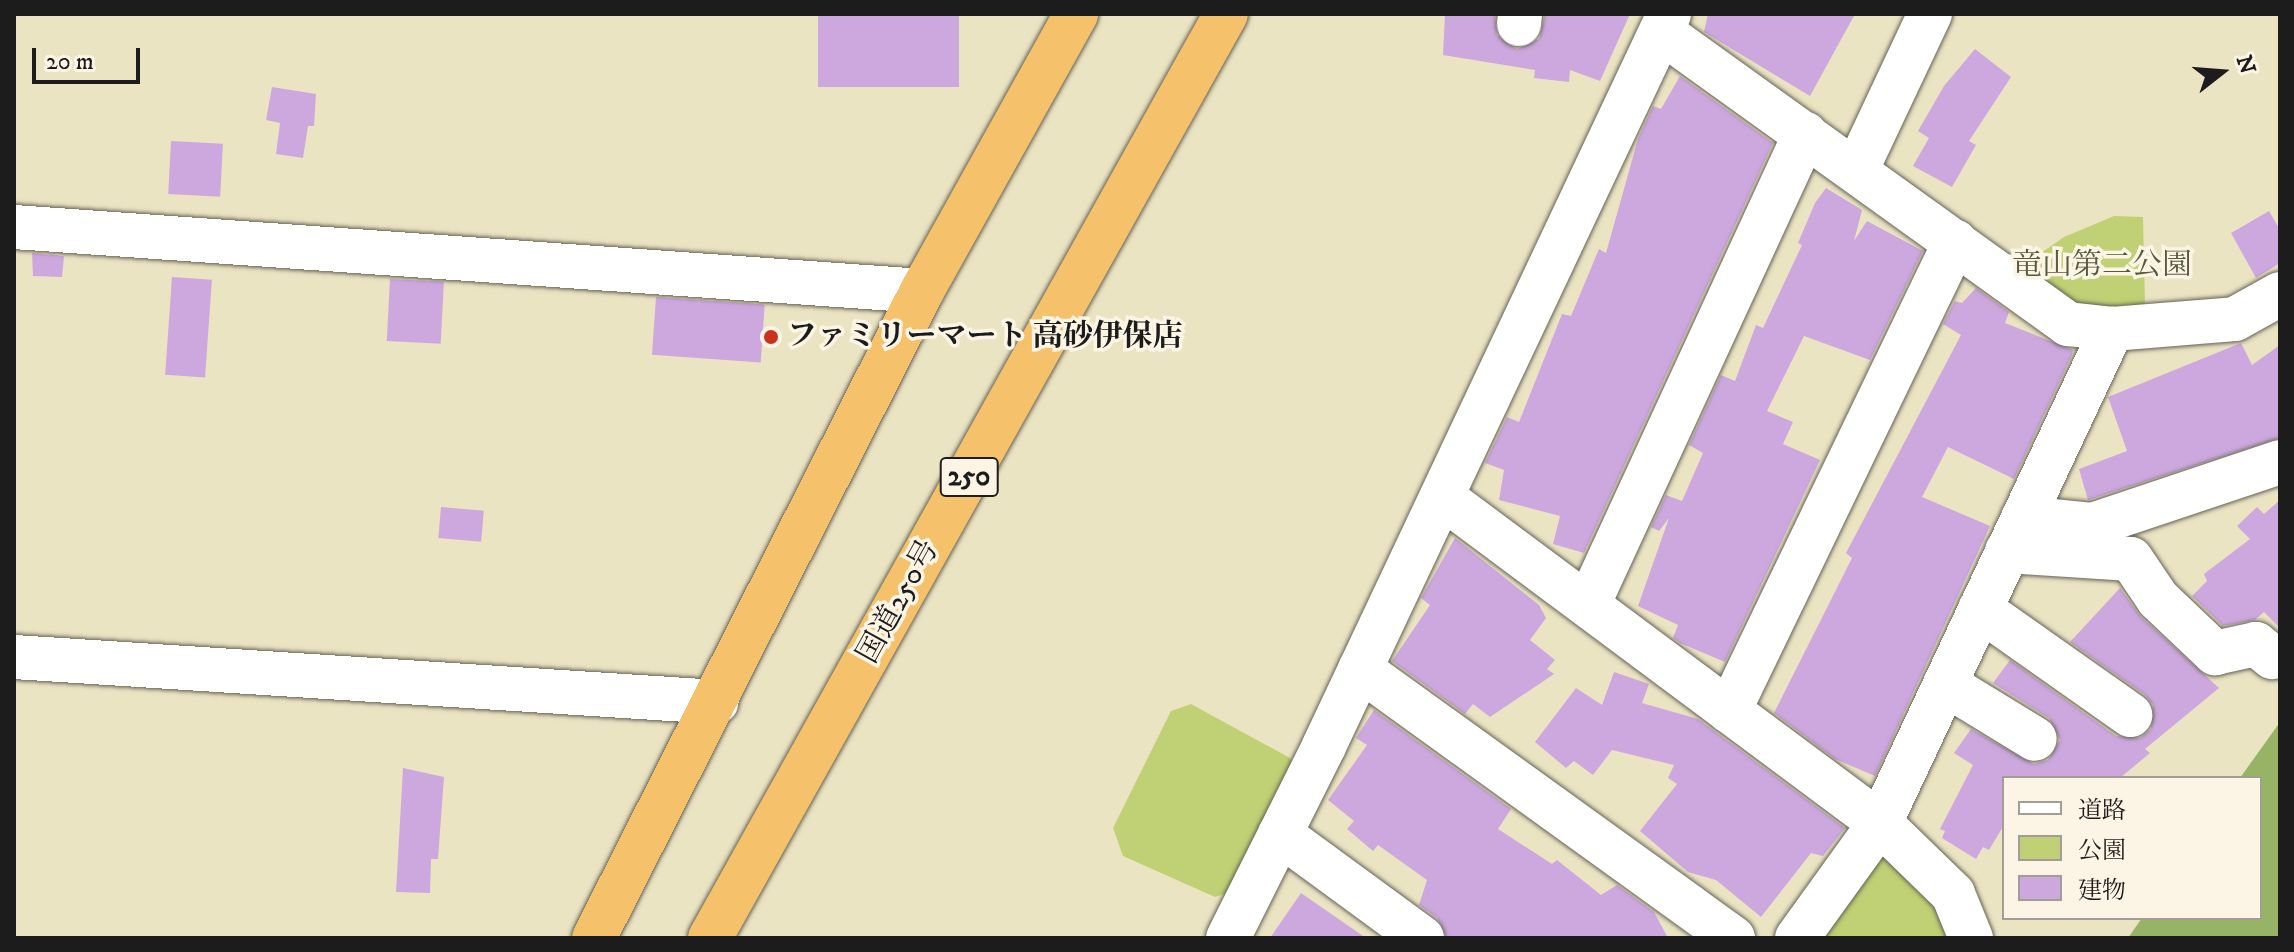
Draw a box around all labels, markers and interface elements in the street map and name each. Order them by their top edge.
scale bar [36,32,144,82]
north arrow [2182,32,2262,112]
text: 20 m [46,47,94,77]
text: N [2230,52,2261,77]
park label: 竜山第二公園 [2012,248,2192,284]
place label: ファミリーマート 高砂伊保店 [787,319,1183,355]
marker: ファミリーマート 高砂伊保店 [762,328,780,346]
road number: 250 [939,453,999,501]
street label: 国道250号 [850,534,948,670]
legend [2002,776,2262,920]
text: 道路 [2078,796,2126,826]
text: 公園 [2078,836,2126,866]
text: 建物 [2078,876,2126,906]

